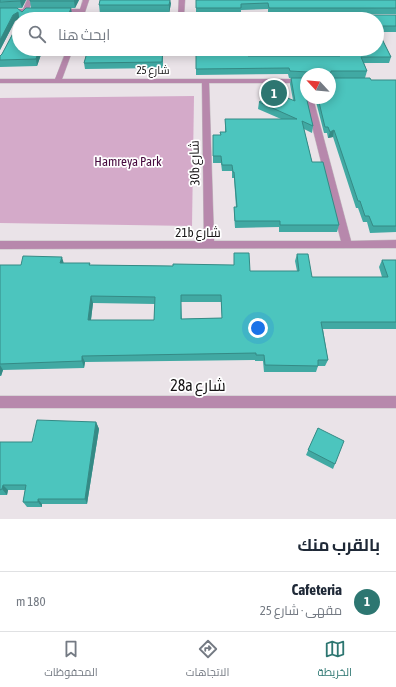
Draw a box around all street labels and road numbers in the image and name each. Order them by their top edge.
street label: شارع 25 [136,64,170,78]
street label: 30b شارع [187,140,203,186]
street label: 21b شارع [175,225,221,241]
street label: 28a شارع [170,376,226,397]

